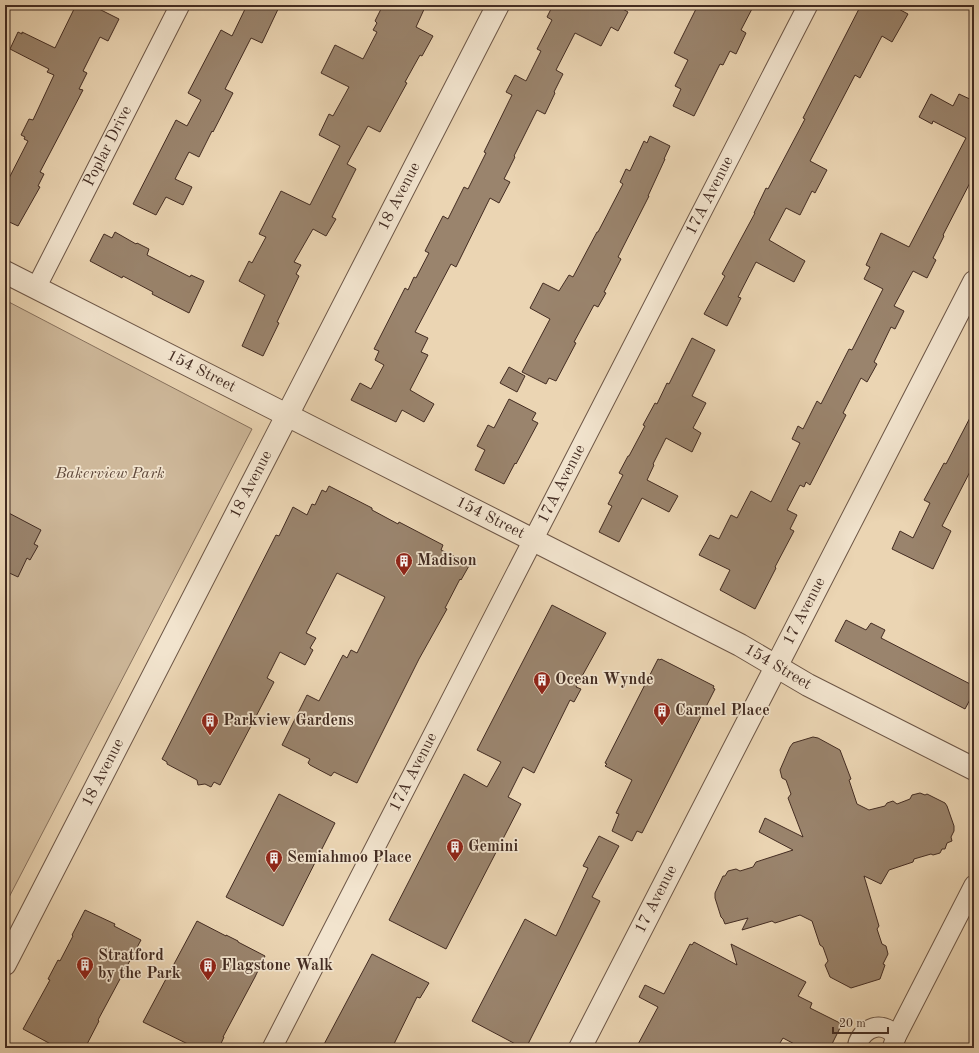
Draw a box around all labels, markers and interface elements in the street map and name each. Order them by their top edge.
street label: Poplar Drive [81,103,135,189]
street label: 17A Avenue [683,154,737,238]
street label: 18 Avenue [376,160,424,233]
street label: 154 Street [164,348,238,396]
street label: 17A Avenue [535,442,589,526]
street label: 18 Avenue [227,448,275,521]
park label: Bakerview Park [54,466,165,482]
street label: 154 Street [453,494,527,542]
building icon: Madison [394,551,414,576]
place label: Madison [417,553,477,569]
street label: 17 Avenue [781,575,829,648]
street label: 154 Street [741,641,814,693]
building icon: Ocean Wynde [532,670,552,695]
place label: Ocean Wynde [555,672,654,688]
building icon: Carmel Place [652,701,672,726]
place label: Carmel Place [675,703,770,719]
building icon: Parkview Gardens [200,711,220,736]
place label: Parkview Gardens [223,713,354,729]
street label: 17A Avenue [387,730,440,814]
street label: 18 Avenue [79,736,127,809]
building icon: Gemini [445,837,465,862]
place label: Gemini [468,839,519,855]
building icon: Semiahmoo Place [264,848,284,873]
place label: Semiahmoo Place [287,850,412,866]
street label: 17 Avenue [632,863,680,936]
place label: Stratford by the Park [98,948,181,982]
building icon: Stratford by the Park [75,955,95,980]
building icon: Flagstone Walk [198,956,218,981]
place label: Flagstone Walk [221,958,333,974]
scale bar [833,1009,888,1035]
text: 20 m [839,1018,866,1030]

